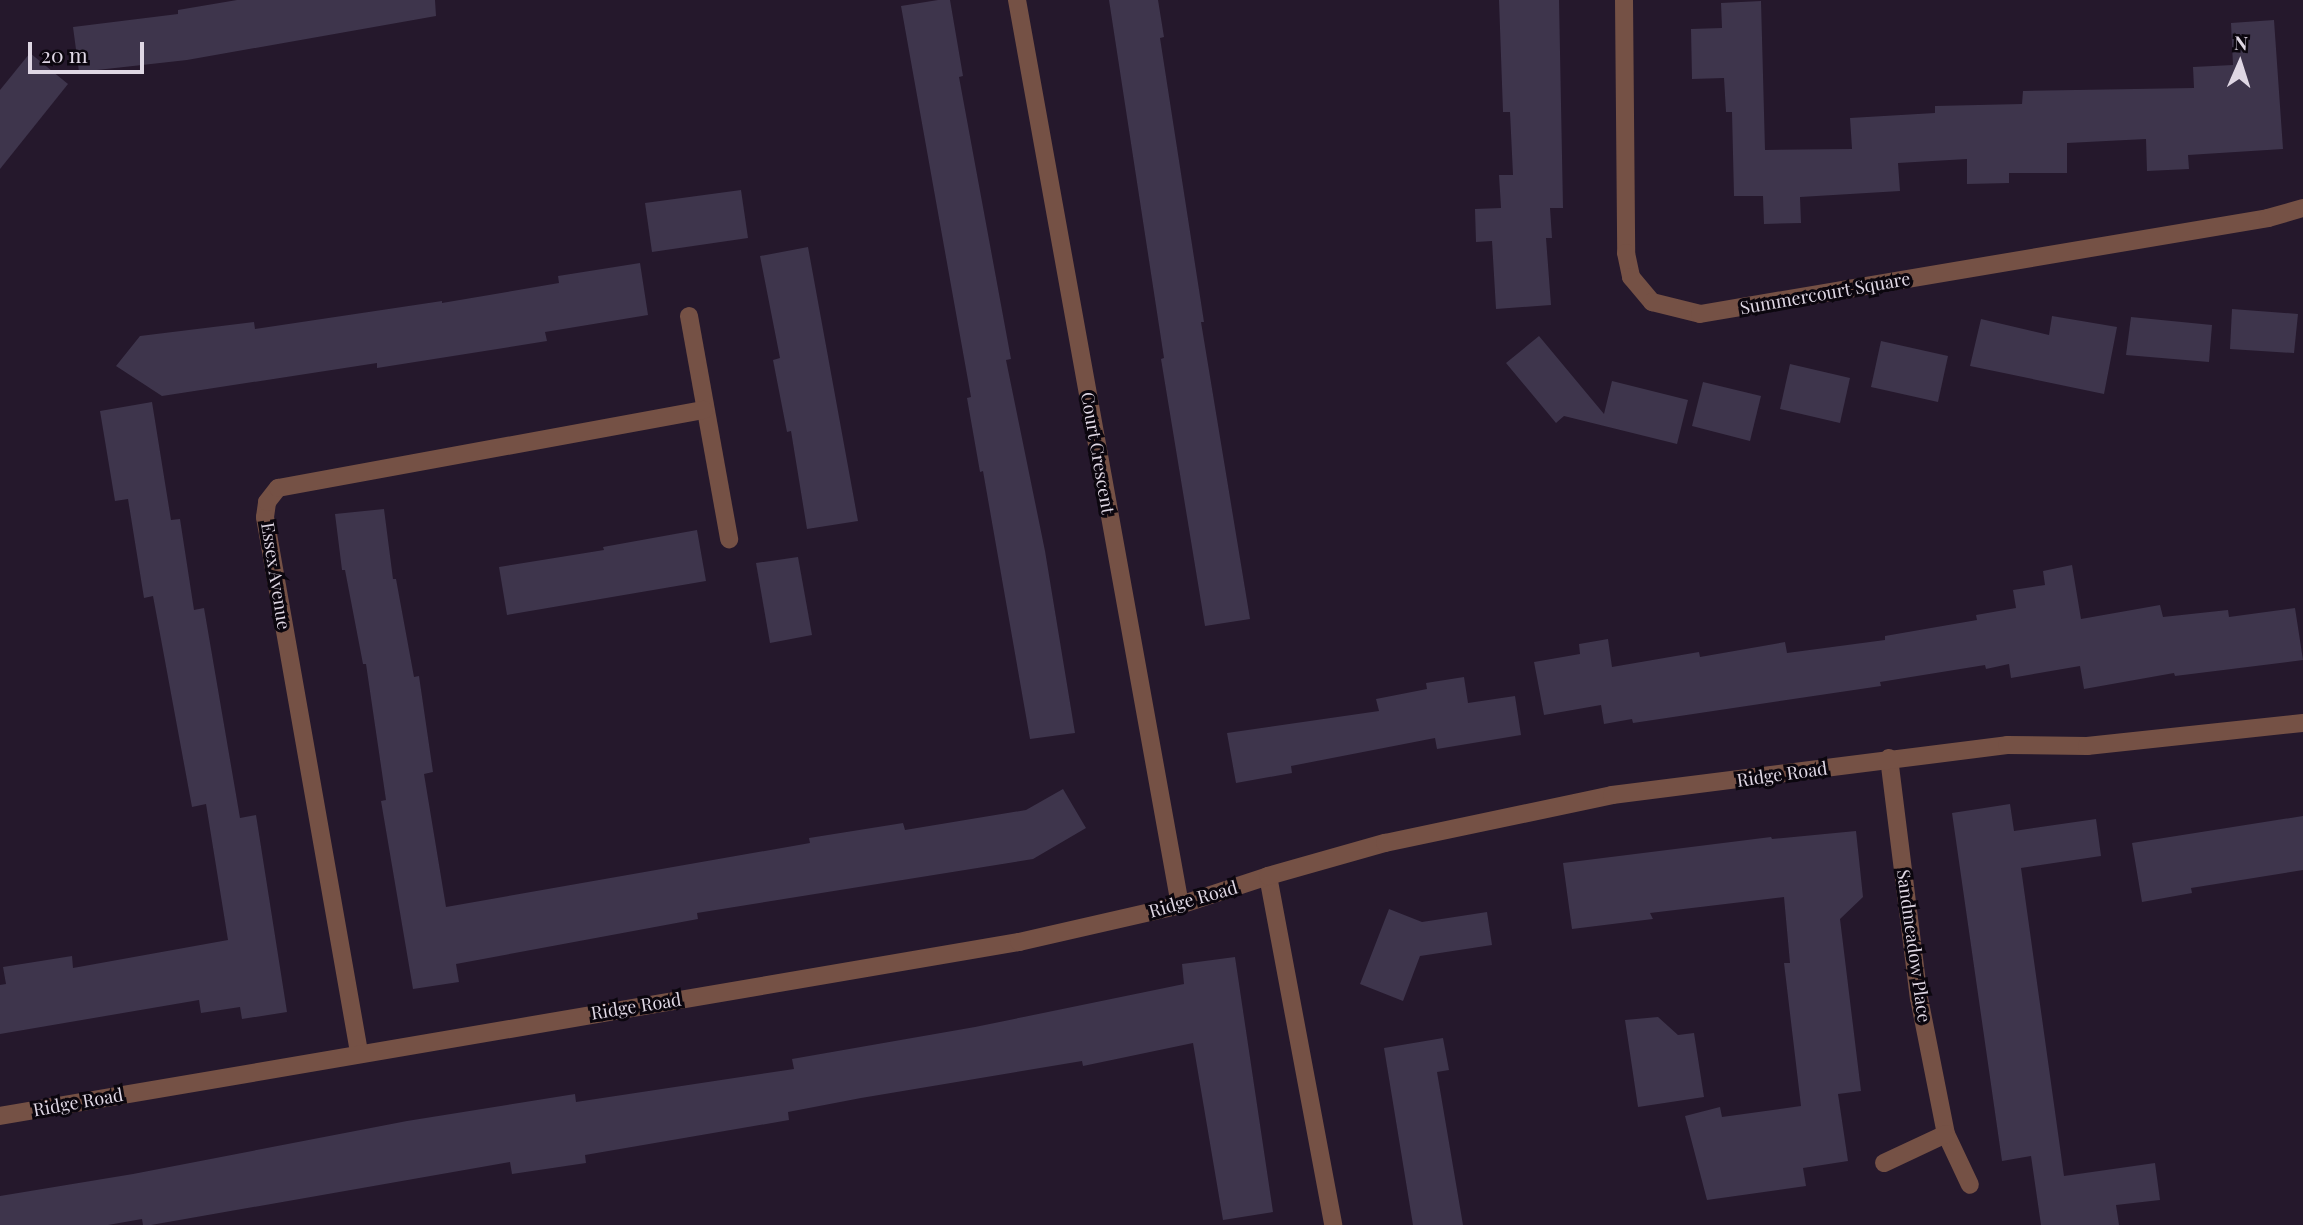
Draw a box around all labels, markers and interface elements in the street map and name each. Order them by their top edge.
scale bar [32,28,147,72]
north arrow [2205,28,2275,98]
text: N [2234,29,2249,55]
text: 20 m [41,40,88,68]
street label: Summercourt Square [1738,267,1912,319]
street label: Court Crescent [1077,390,1119,516]
street label: Essex Avenue [257,520,295,632]
street label: Ridge Road [1735,757,1829,791]
street label: Sandmeadow Place [1893,868,1935,1024]
street label: Ridge Road [1146,876,1240,922]
street label: Ridge Road [589,988,683,1024]
street label: Ridge Road [31,1083,125,1121]

